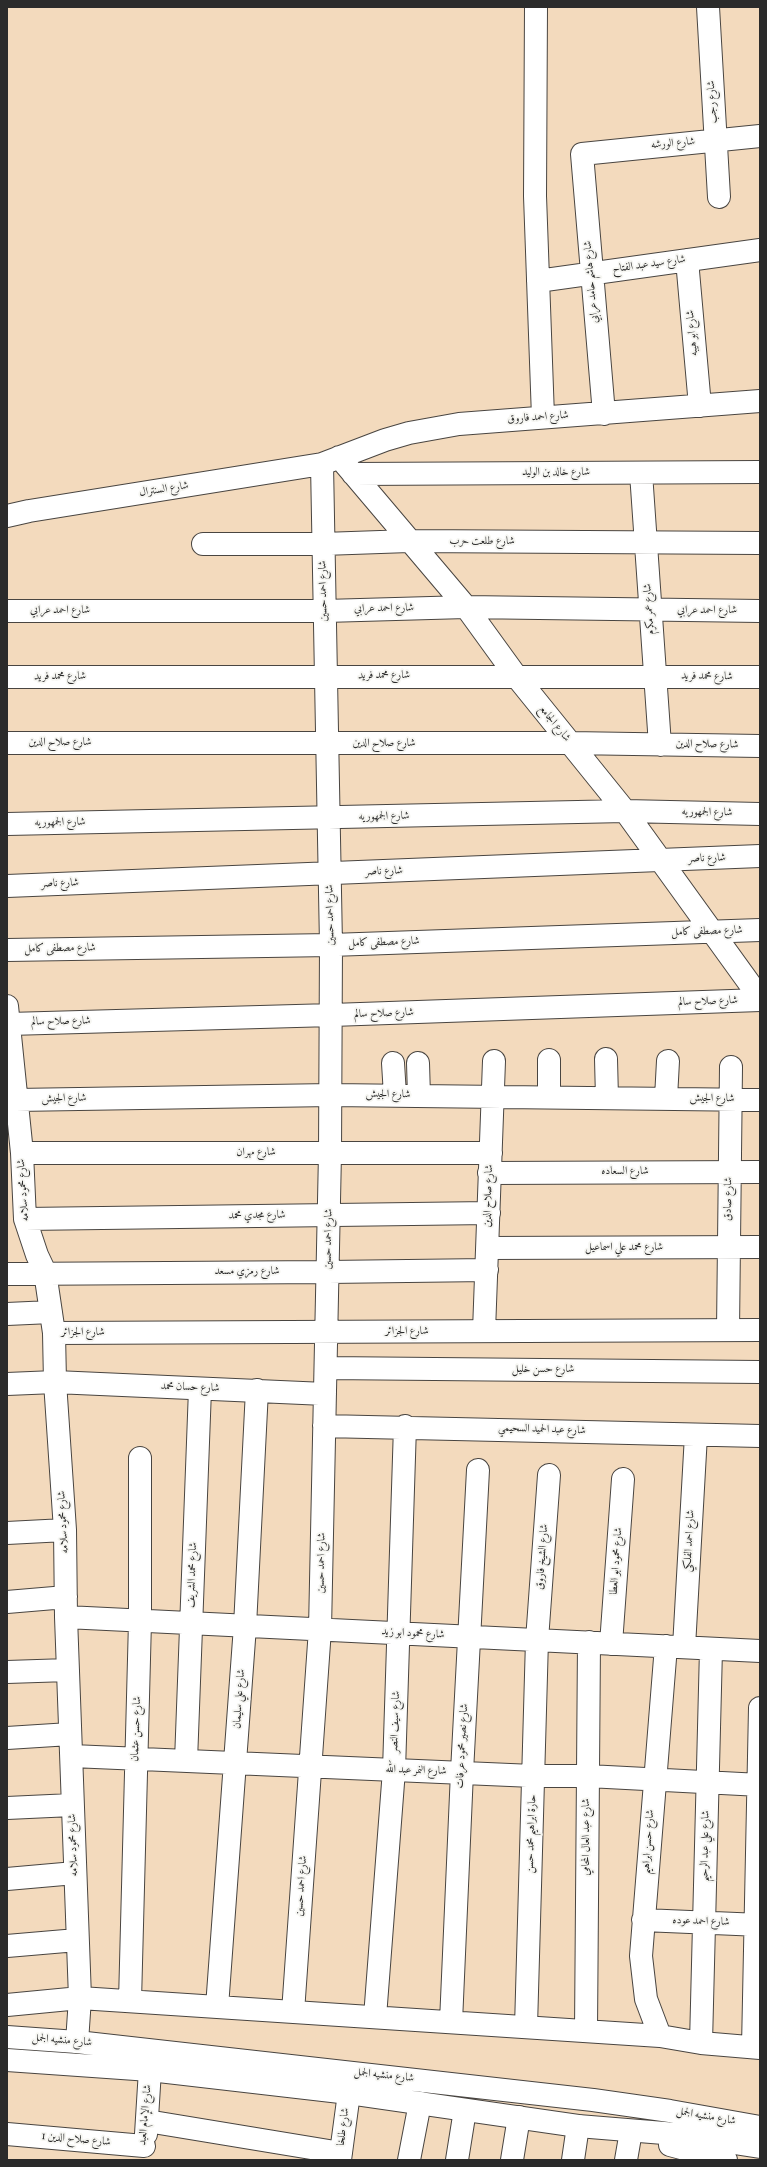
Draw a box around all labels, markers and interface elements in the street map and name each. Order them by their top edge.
street label: شارع رجب [705,80,721,124]
street label: شارع الورشه [650,135,696,153]
street label: شارع هاشم حامد عرابي [582,240,602,324]
street label: شارع سيد عبد الفتاح [612,253,686,277]
street label: شارع ابو هيبه [684,309,702,357]
street label: شارع احمد فاروق [507,409,569,427]
street label: شارع خالد بن الوليد [522,466,590,480]
street label: شارع السنترال [138,480,190,500]
street label: شارع طلعت حرب [449,535,515,549]
street label: شارع احمد حسين [317,560,331,622]
street label: شارع عمر مكرم [642,583,658,635]
street label: شارع احمد عرابي [354,602,414,616]
street label: شارع احمد عرابي [30,604,90,618]
street label: شارع احمد عرابي [677,604,737,618]
street label: شارع محمد فريد [358,669,410,683]
street label: شارع محمد فريد [34,670,86,684]
street label: شارع محمد فريد [681,670,733,684]
street label: شارع الجامع [535,703,573,745]
street label: شارع صلاح الدين [28,736,92,750]
street label: شارع صلاح الدين [352,737,416,751]
street label: شارع صلاح الدين [675,738,739,752]
street label: شارع الجمهوريه [681,806,733,820]
street label: شارع الجمهوريه [358,810,410,824]
street label: شارع الجمهوريه [34,816,86,830]
street label: شارع ناصر [688,852,726,866]
street label: شارع ناصر [365,865,403,879]
street label: شارع ناصر [41,877,79,891]
street label: شارع احمد حسين [324,884,338,946]
street label: شارع مصطفى كامل [671,924,743,940]
street label: شارع مصطفى كامل [348,935,420,951]
street label: شارع مصطفى كامل [24,942,96,956]
street label: شارع صلاح سالم [678,994,738,1010]
street label: شارع صلاح سالم [354,1006,414,1022]
street label: شارع صلاح سالم [31,1015,91,1029]
street label: شارع الجيش [365,1088,411,1102]
street label: شارع الجيش [41,1092,87,1106]
street label: شارع الجيش [689,1092,735,1106]
street label: شارع مهران [236,1146,276,1160]
street label: شارع محمود سلامه [15,1158,33,1222]
street label: شارع صلاح الدين [481,1164,497,1228]
street label: شارع السعاده [601,1165,649,1179]
street label: شارع صادق [722,1177,736,1221]
street label: شارع احمد حسين [322,1208,336,1270]
street label: شارع مجدي محمد [228,1209,286,1223]
street label: شارع محمد علي اسماعيل [585,1241,663,1255]
street label: شارع رمزي مسعد [214,1265,280,1279]
street label: شارع الجزائر [385,1325,429,1339]
street label: شارع الجزائر [61,1326,105,1340]
street label: شارع حسن خليل [512,1363,574,1377]
street label: شارع حسان محمد [160,1380,220,1396]
street label: شارع عبد الحميد السحيمي [498,1422,586,1438]
street label: شارع محمود سلامه [56,1490,72,1554]
street label: شارع احمد الفلكي [682,1510,698,1572]
street label: شارع الشيخ فاروق [534,1524,552,1590]
street label: شارع محمود ابو العطا [608,1527,626,1595]
street label: شارع احمد حسين [315,1532,329,1594]
street label: شارع محمد الشريف [185,1542,201,1608]
street label: شارع محمود ابو زيد [381,1626,445,1642]
street label: شارع علي سليمان [231,1669,249,1729]
street label: شارع سيف النصر [388,1691,404,1753]
street label: شارع حسن عثمان [129,1696,145,1762]
street label: شارع نصير محمود عرفات [454,1703,472,1789]
street label: شارع النمر عبد الله [385,1763,447,1779]
street label: حارة ابراهيم محمد حسن [524,1794,540,1874]
street label: شارع عبد العال المحامي [580,1798,594,1876]
street label: شارع حسن ابراهيم [640,1809,658,1875]
street label: شارع علي عبد الرحيم [699,1810,713,1882]
street label: شارع محمود سلامه [66,1814,82,1876]
street label: شارع احمد حسين [293,1855,311,1917]
street label: شارع احمد عوده [672,1914,730,1930]
street label: شارع منشيه الجمل [31,2032,93,2050]
street label: شارع منشيه الجمل [353,2066,415,2086]
street label: شارع الإمام العبد [137,2084,155,2146]
street label: شارع منشيه الجمل [675,2105,737,2129]
street label: شارع طلخا [335,2107,353,2147]
street label: شارع صلاح الدين 1 [41,2130,111,2150]

